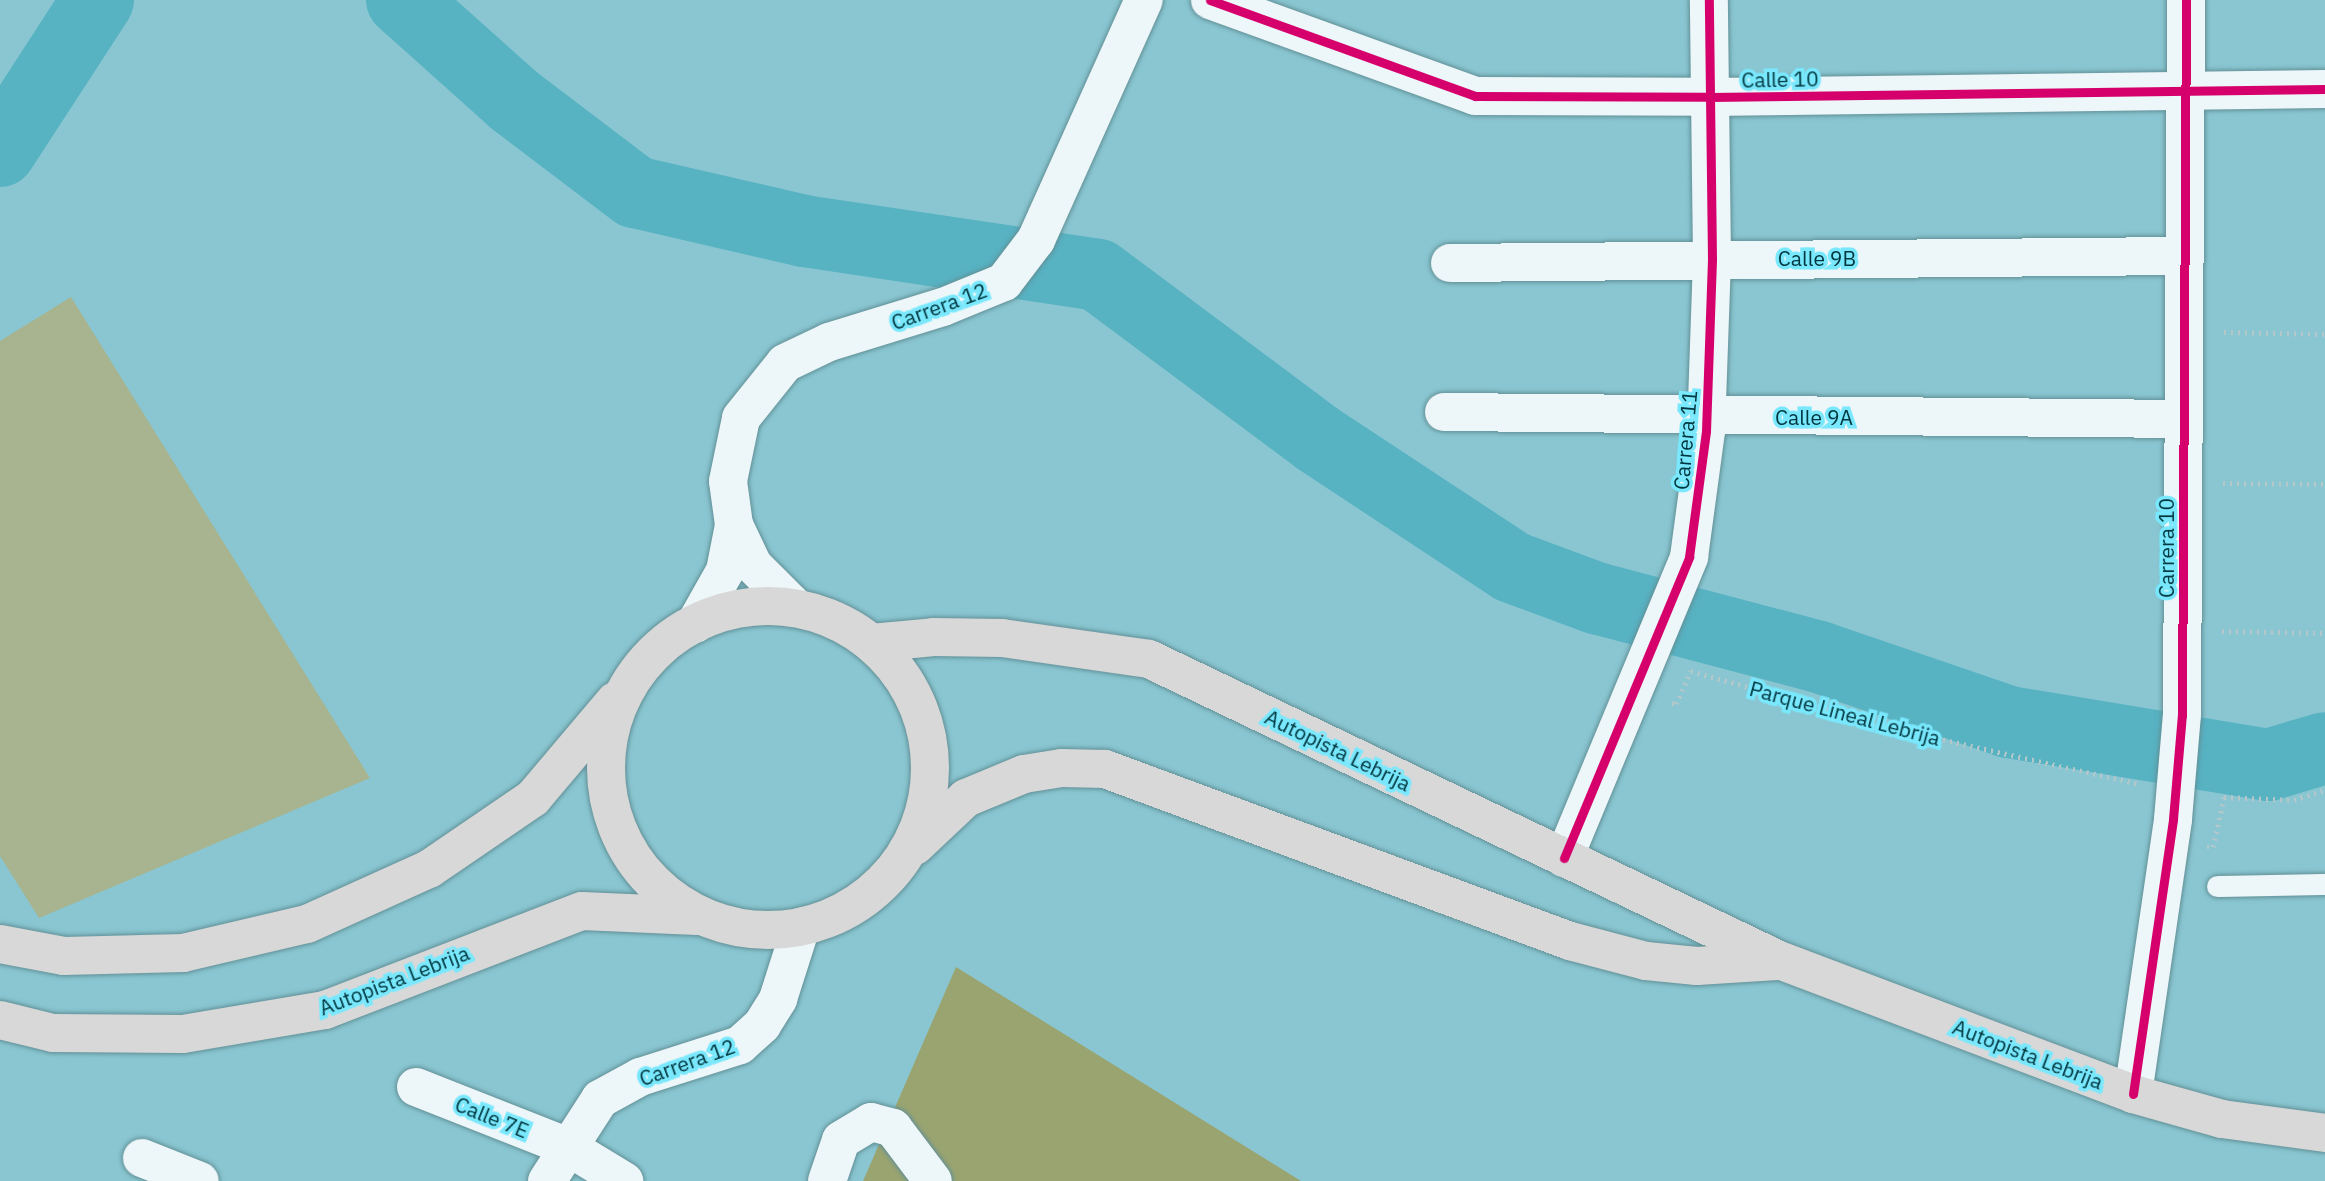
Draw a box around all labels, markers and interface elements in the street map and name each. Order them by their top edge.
street label: Calle 10 [1741,66,1819,92]
street label: Calle 9B [1778,245,1856,271]
street label: Carrera 12 [888,277,990,335]
street label: Carrera 11 [1668,389,1702,491]
street label: Calle 9A [1775,404,1853,430]
street label: Carrera 10 [2153,498,2179,598]
street label: Parque Lineal Lebrija [1747,675,1943,751]
street label: Autopista Lebrija [1261,704,1415,796]
street label: Autopista Lebrija [315,940,473,1020]
street label: Autopista Lebrija [1949,1014,2107,1094]
street label: Carrera 12 [636,1033,738,1091]
street label: Calle 7E [452,1091,532,1143]

